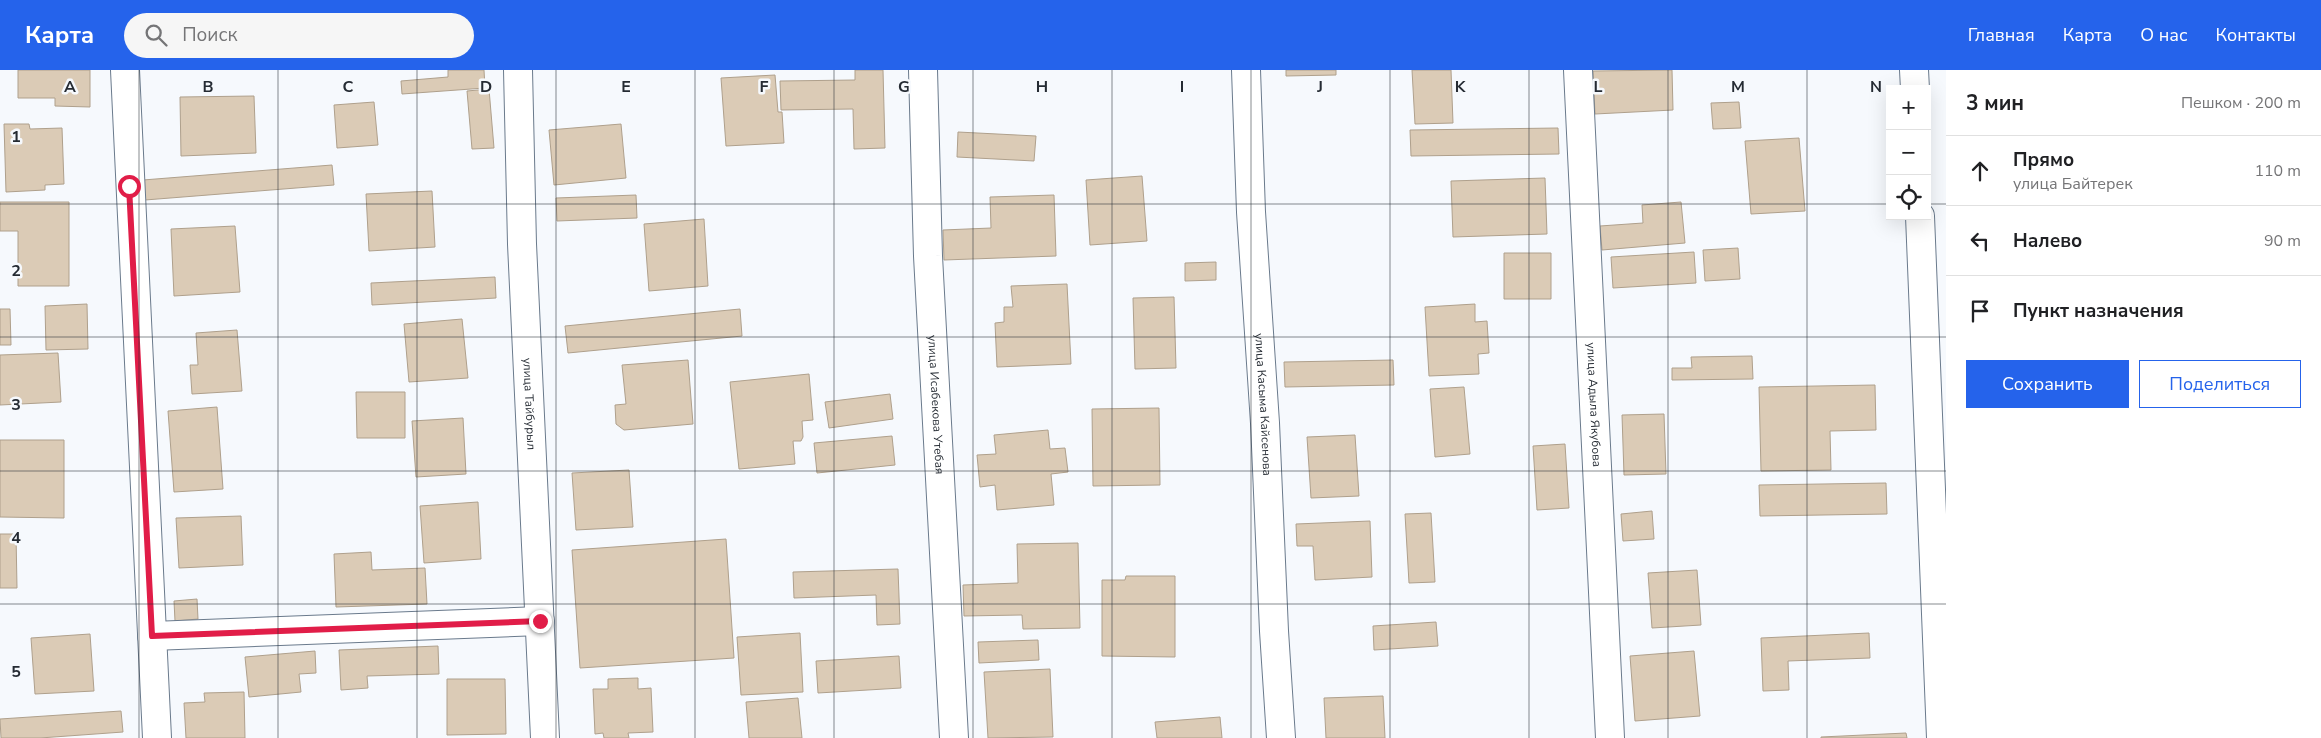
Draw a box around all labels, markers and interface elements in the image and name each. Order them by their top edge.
search box [124,13,474,58]
text: Карта [25,19,94,51]
icon: search [142,21,170,49]
text: Поиск [182,22,237,48]
text: Главная [1968,23,2035,47]
text: Карта [2063,23,2112,47]
text: О нас [2140,23,2188,47]
text: Контакты [2216,23,2296,47]
text: A [64,76,76,98]
text: B [202,76,214,98]
text: C [343,76,354,98]
text: D [480,76,492,98]
text: E [621,76,631,98]
text: F [760,76,769,98]
text: G [898,76,910,98]
text: H [1036,76,1048,98]
text: I [1180,76,1184,98]
text: J [1316,76,1323,98]
text: K [1455,76,1467,98]
text: L [1594,76,1603,98]
text: M [1731,76,1745,98]
text: N [1870,76,1882,98]
map controls [1886,85,1931,220]
button: + [1886,85,1931,130]
text: 3 мин [1966,89,2024,117]
text: Пешком · 200 m [2181,92,2301,114]
text: 1 [11,126,21,148]
button: − [1886,130,1931,175]
text: Прямо [2013,147,2074,173]
icon: ahead [1966,157,1994,185]
text: 110 m [2254,160,2301,182]
text: улица Байтерек [2013,173,2133,195]
route start [118,175,141,198]
button: locate [1886,175,1931,220]
icon: left [1966,227,1994,255]
text: Налево [2013,228,2082,254]
text: 90 m [2264,230,2301,252]
text: 2 [11,260,21,282]
icon: arrive [1966,297,1994,325]
text: Пункт назначения [2013,298,2184,324]
street label: улица Касыма Кайсенова [1251,333,1275,476]
street label: улица Исабекова Утебая [924,335,948,475]
street label: улица Адыла Якубова [1583,342,1605,467]
street label: улица Тайбурыл [519,357,540,450]
button: Сохранить [1966,360,2129,408]
button: Поделиться [2139,360,2301,408]
text: 3 [11,394,21,416]
text: 4 [11,527,21,549]
route end [529,610,552,633]
text: 5 [11,661,21,683]

